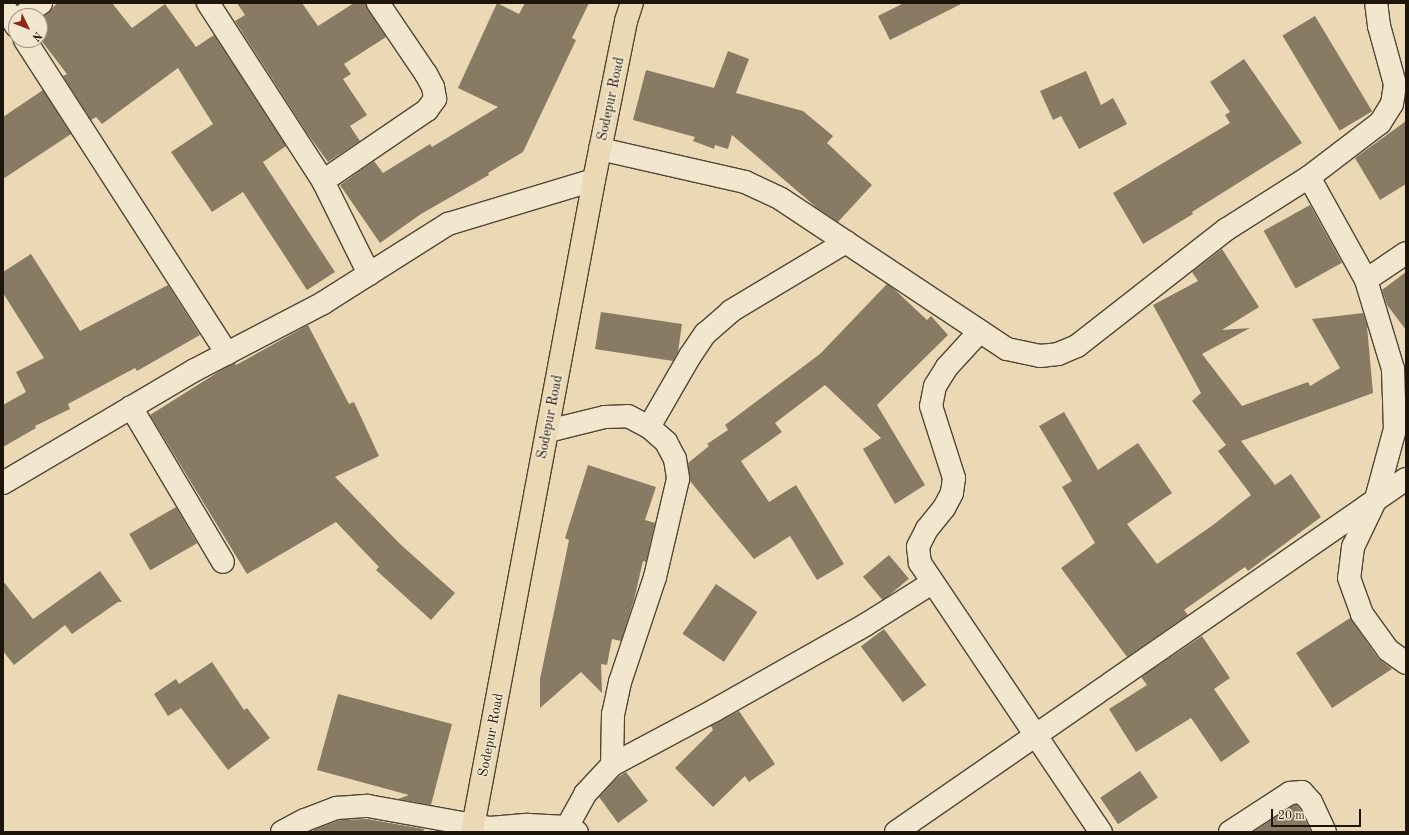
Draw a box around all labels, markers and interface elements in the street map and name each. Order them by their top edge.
north arrow [8,8,48,48]
text: N [30,29,43,43]
street label: Sodepur Road [594,56,628,142]
street label: Sodepur Road [534,374,566,460]
street label: Sodepur Road [475,692,507,778]
scale bar [1273,801,1363,827]
text: 20 m [1278,810,1305,822]

